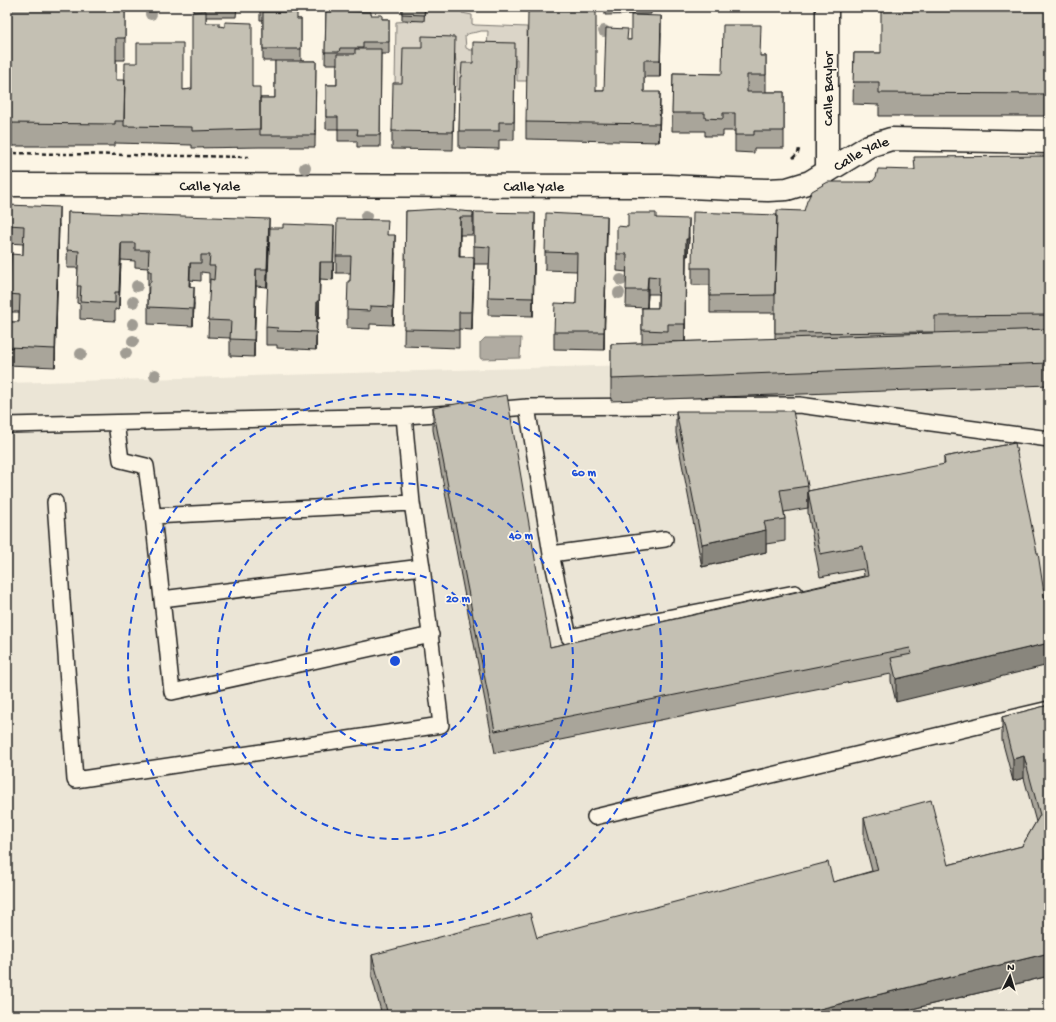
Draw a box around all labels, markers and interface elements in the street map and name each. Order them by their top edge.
street label: Calle Baylor [820,50,838,126]
street label: Calle Yale [831,133,892,177]
street label: Calle Yale [180,178,241,196]
street label: Calle Yale [504,179,565,197]
text: 60 m [572,467,597,481]
text: 40 m [508,530,533,544]
text: 20 m [446,593,471,607]
centre of rings [388,654,402,668]
north arrow [990,956,1030,996]
text: N [1007,962,1015,974]

